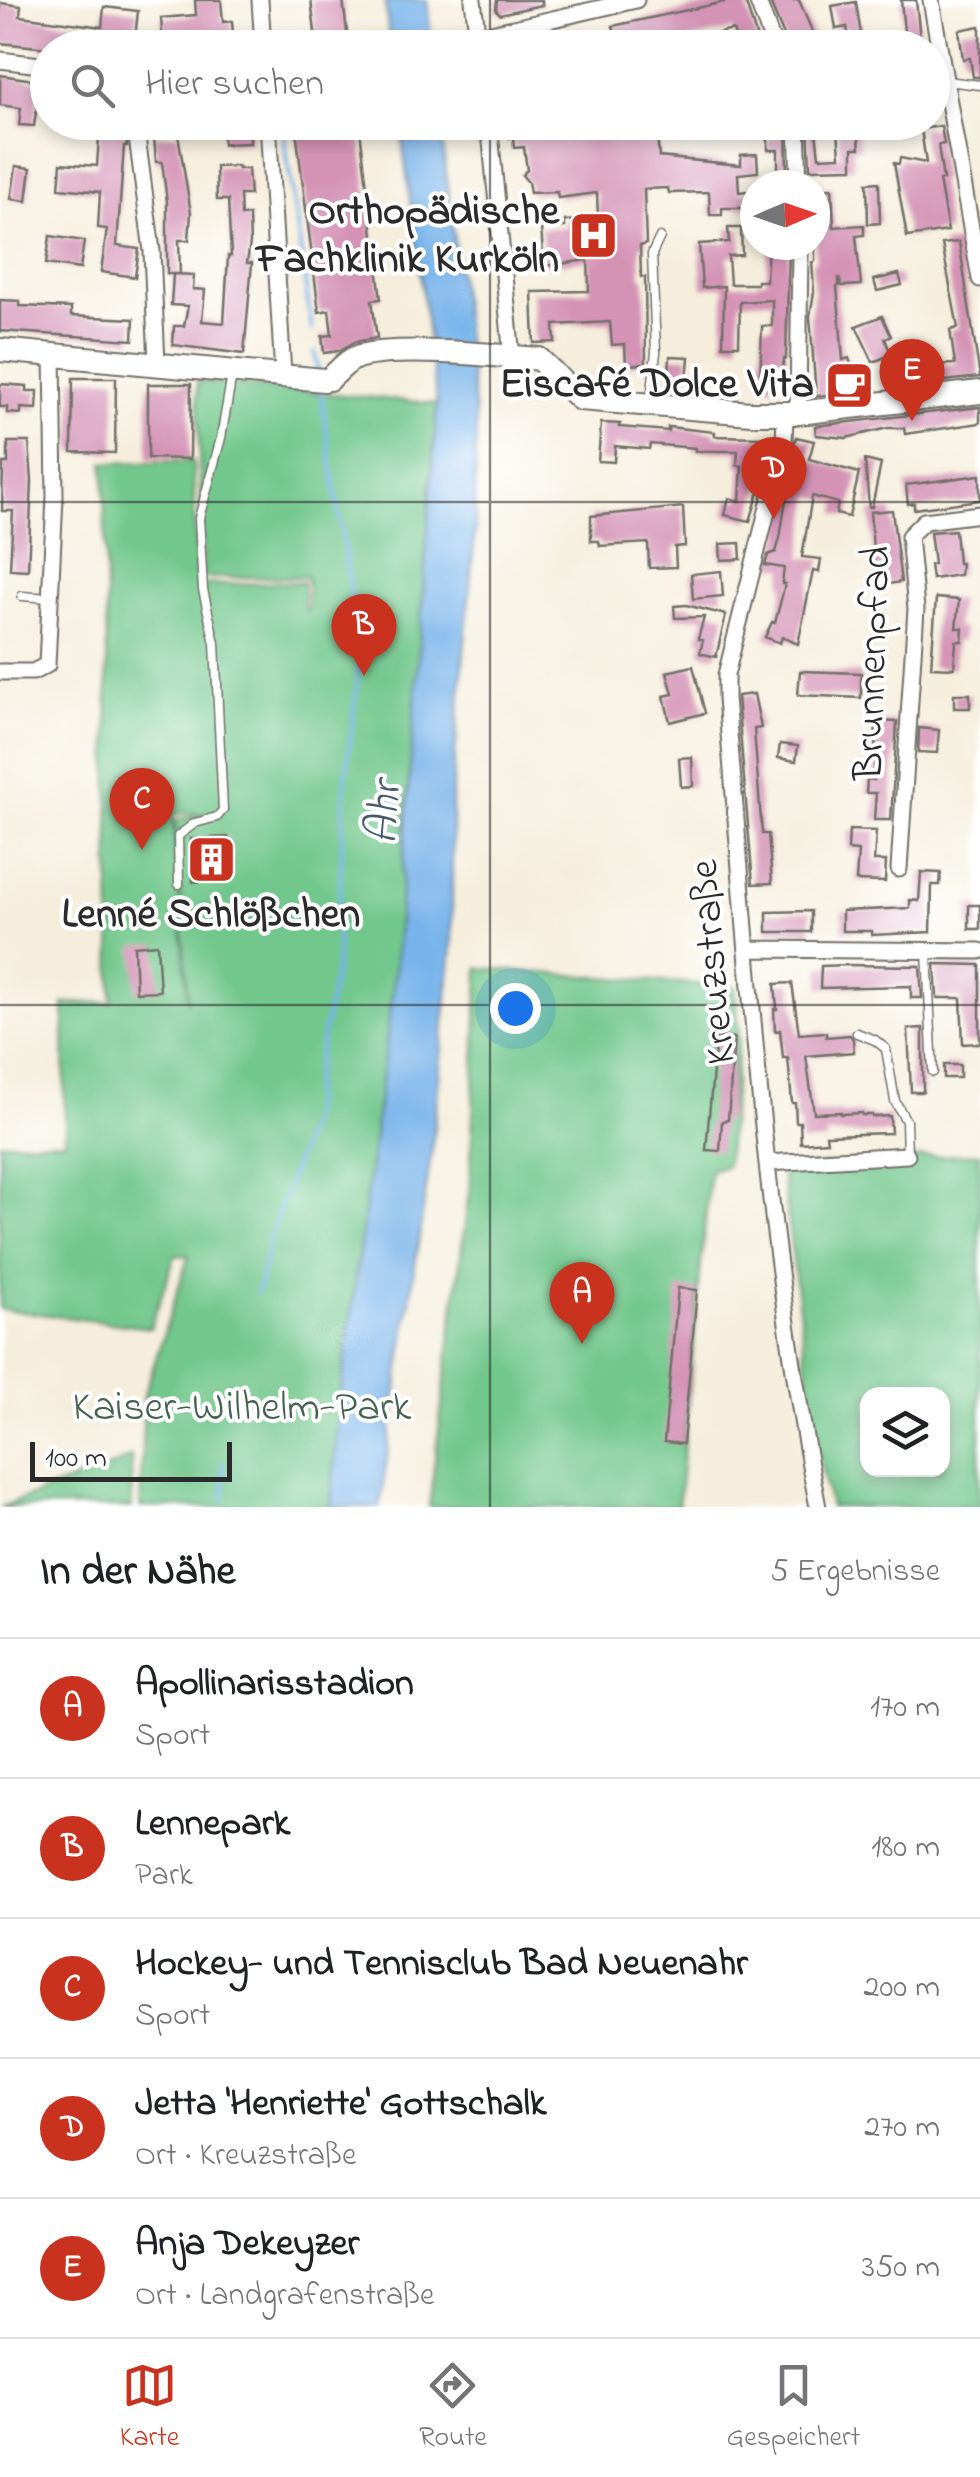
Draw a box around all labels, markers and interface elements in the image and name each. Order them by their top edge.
search box [30,30,950,140]
text: Hier suchen [145,57,324,113]
icon: search [65,58,120,113]
north arrow [740,170,830,260]
place label: Orthopädische Fachklinik Kurköln [254,182,560,291]
hospital icon: Orthopädische Fachklinik Kurköln [568,210,620,262]
pin: E [880,338,944,421]
place label: Eiscafé Dolce Vita [499,355,814,416]
cafe icon: Eiscafé Dolce Vita [823,359,875,411]
pin: D [742,436,806,519]
street label: Brunnenpfad [839,545,909,782]
pin: B [332,594,396,676]
pin: C [110,768,174,850]
water label: Ahr [351,774,421,847]
building icon: Lenné Schlößchen [185,833,237,885]
street label: Kreuzstraße [675,857,753,1067]
place label: Lenné Schlößchen [62,885,360,946]
your location [490,983,541,1034]
pin: A [550,1262,614,1344]
park label: Kaiser-Wilhelm-Park [73,1378,412,1439]
map controls [860,1387,950,1477]
button: layers [860,1387,950,1477]
scale bar [30,1437,232,1482]
text: 100 m [45,1439,107,1480]
text: In der Nähe [40,1542,235,1603]
text: 5 Ergebnisse [770,1549,940,1596]
text: Apollinarisstadion [135,1657,414,1713]
text: A [63,1685,82,1732]
text: 170 m [870,1685,940,1732]
text: Sport [135,1713,210,1760]
text: Lennepark [135,1797,290,1853]
text: B [62,1825,83,1872]
text: 180 m [871,1825,940,1872]
text: Park [135,1853,193,1900]
text: Hockey- und Tennisclub Bad Neuenahr [135,1937,748,1993]
text: C [64,1965,81,2012]
text: 200 m [864,1965,940,2012]
text: Sport [135,1993,210,2040]
text: Jetta 'Henriette' Gottschalk [135,2077,547,2133]
text: D [61,2105,84,2152]
text: 270 m [864,2105,940,2152]
text: Ort · Kreuzstraße [135,2133,356,2180]
text: Anja Dekeyzer [135,2217,359,2273]
text: E [63,2245,82,2292]
text: 350 m [862,2245,940,2292]
text: Ort · Landgrafenstraße [135,2273,434,2320]
tab: Karte [120,2358,179,2459]
tab: Route [419,2358,487,2459]
tab: Gespeichert [727,2358,860,2459]

